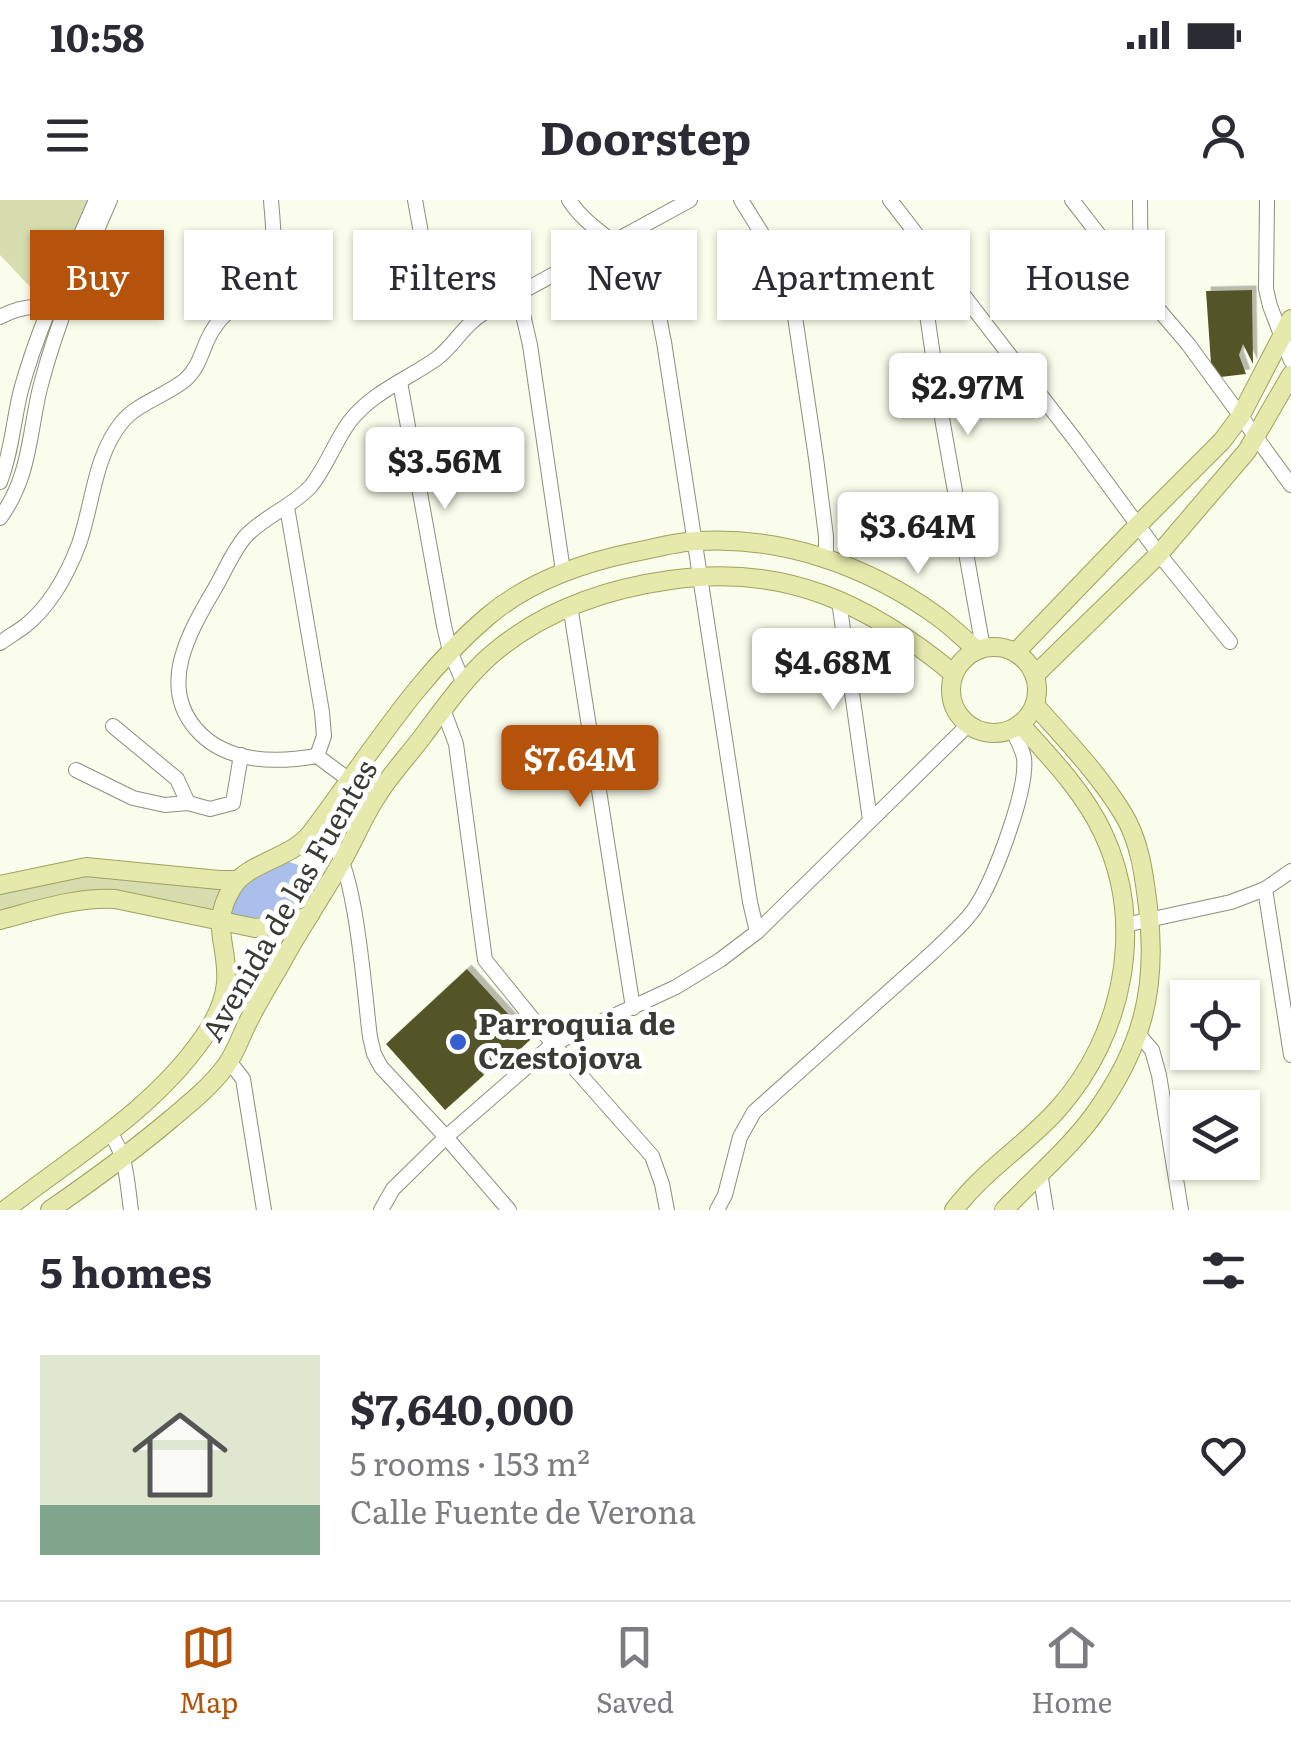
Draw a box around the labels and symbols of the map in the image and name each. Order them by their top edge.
pin: $2.97M [887,353,1049,438]
pin: $3.56M [364,427,526,512]
pin: $3.64M [837,492,999,577]
pin: $4.68M [752,628,914,713]
pin: $7.64M [499,725,661,810]
street label: Avenida de las Fuentes [189,750,386,1049]
place label: Parroquia de Czestojova [478,1000,676,1078]
marker: Parroquia de Czestojova [447,1031,469,1053]

